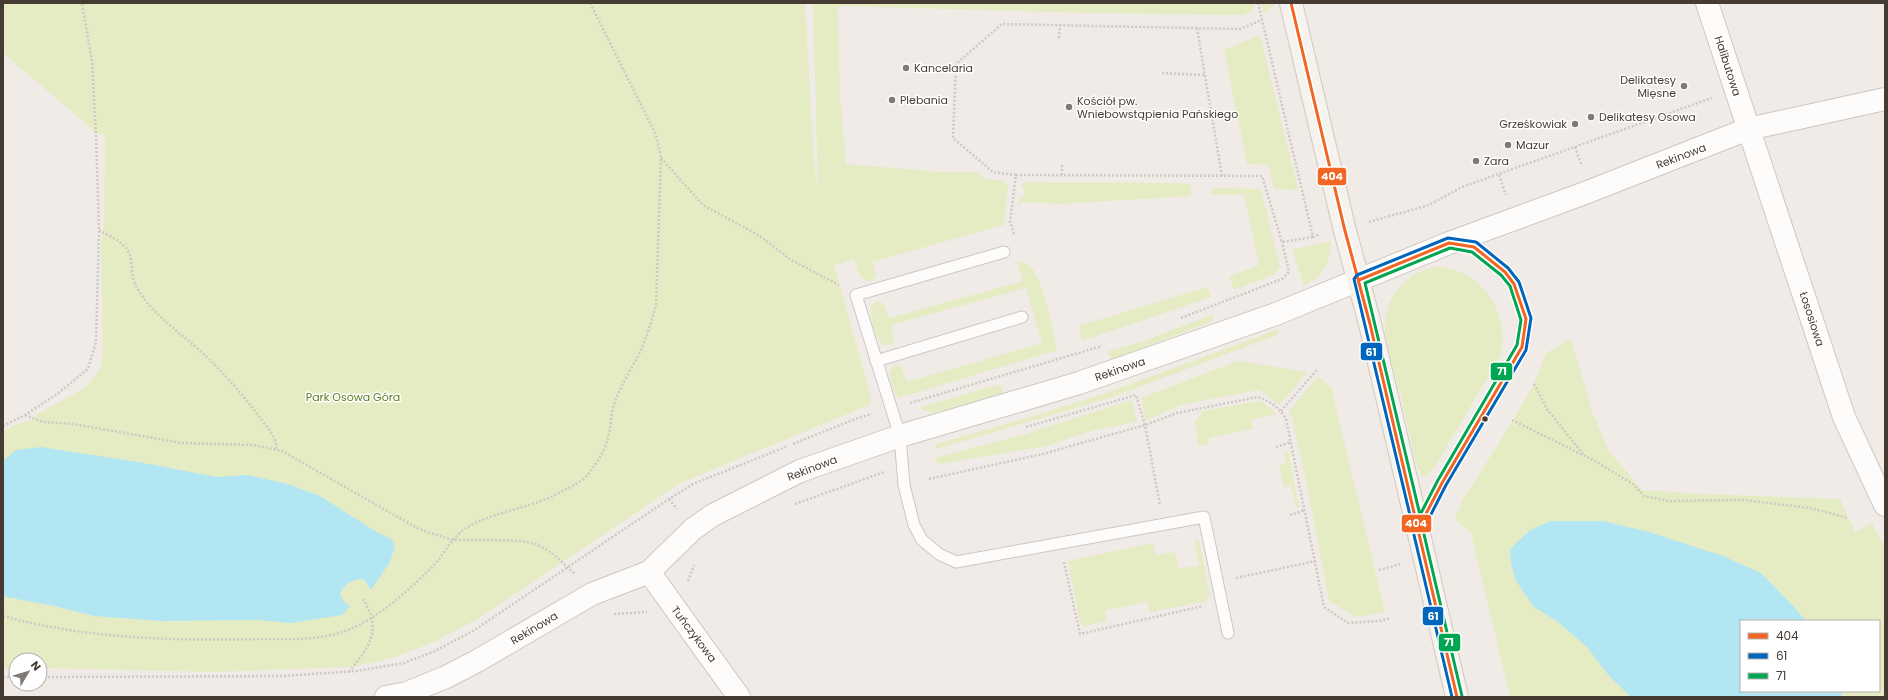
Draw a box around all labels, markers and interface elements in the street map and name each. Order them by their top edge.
street label: Halibutowa [1711,34,1745,98]
place label: Kancelaria [914,60,973,76]
marker: Kancelaria [901,63,911,73]
place label: Delikatesy Mięsne [1620,72,1677,101]
marker: Delikatesy Mięsne [1679,81,1689,91]
place label: Plebania [900,92,948,108]
place label: Kościół pw. Wniebowstąpienia Pańskiego [1077,93,1238,122]
marker: Plebania [887,95,897,105]
marker: Kościół pw. Wniebowstąpienia Pańskiego [1064,102,1074,112]
place label: Delikatesy Osowa [1599,109,1696,125]
marker: Delikatesy Osowa [1586,112,1596,122]
place label: Grześkowiak [1499,116,1567,132]
marker: Grześkowiak [1570,119,1580,129]
place label: Mazur [1516,137,1549,153]
street label: Rekinowa [1654,139,1708,173]
marker: Mazur [1503,140,1513,150]
place label: Zara [1484,153,1509,169]
marker: Zara [1471,156,1481,166]
line badge: 404 [1317,167,1347,186]
text: 404 [1321,168,1344,184]
street label: Łososiowa [1796,290,1828,348]
line badge: 61 [1360,342,1383,361]
text: 61 [1365,344,1377,360]
street label: Rekinowa [1093,353,1147,385]
line badge: 71 [1490,362,1513,381]
text: 71 [1497,363,1507,379]
park label: Park Osowa Góra [306,389,400,405]
unlabelled marker [1480,414,1490,424]
street label: Rekinowa [785,451,839,485]
line badge: 404 [1401,514,1432,533]
text: 404 [1405,515,1428,531]
street label: Tuńczykowa [667,602,721,666]
line badge: 61 [1422,606,1444,626]
street label: Rekinowa [507,608,561,648]
text: 61 [1427,608,1439,624]
legend [1740,620,1880,692]
text: 404 [1776,627,1799,644]
line badge: 71 [1438,633,1461,652]
text: 71 [1444,634,1454,650]
text: 61 [1776,647,1787,664]
north arrow [8,652,48,692]
text: N [27,658,45,674]
text: 71 [1776,667,1786,684]

